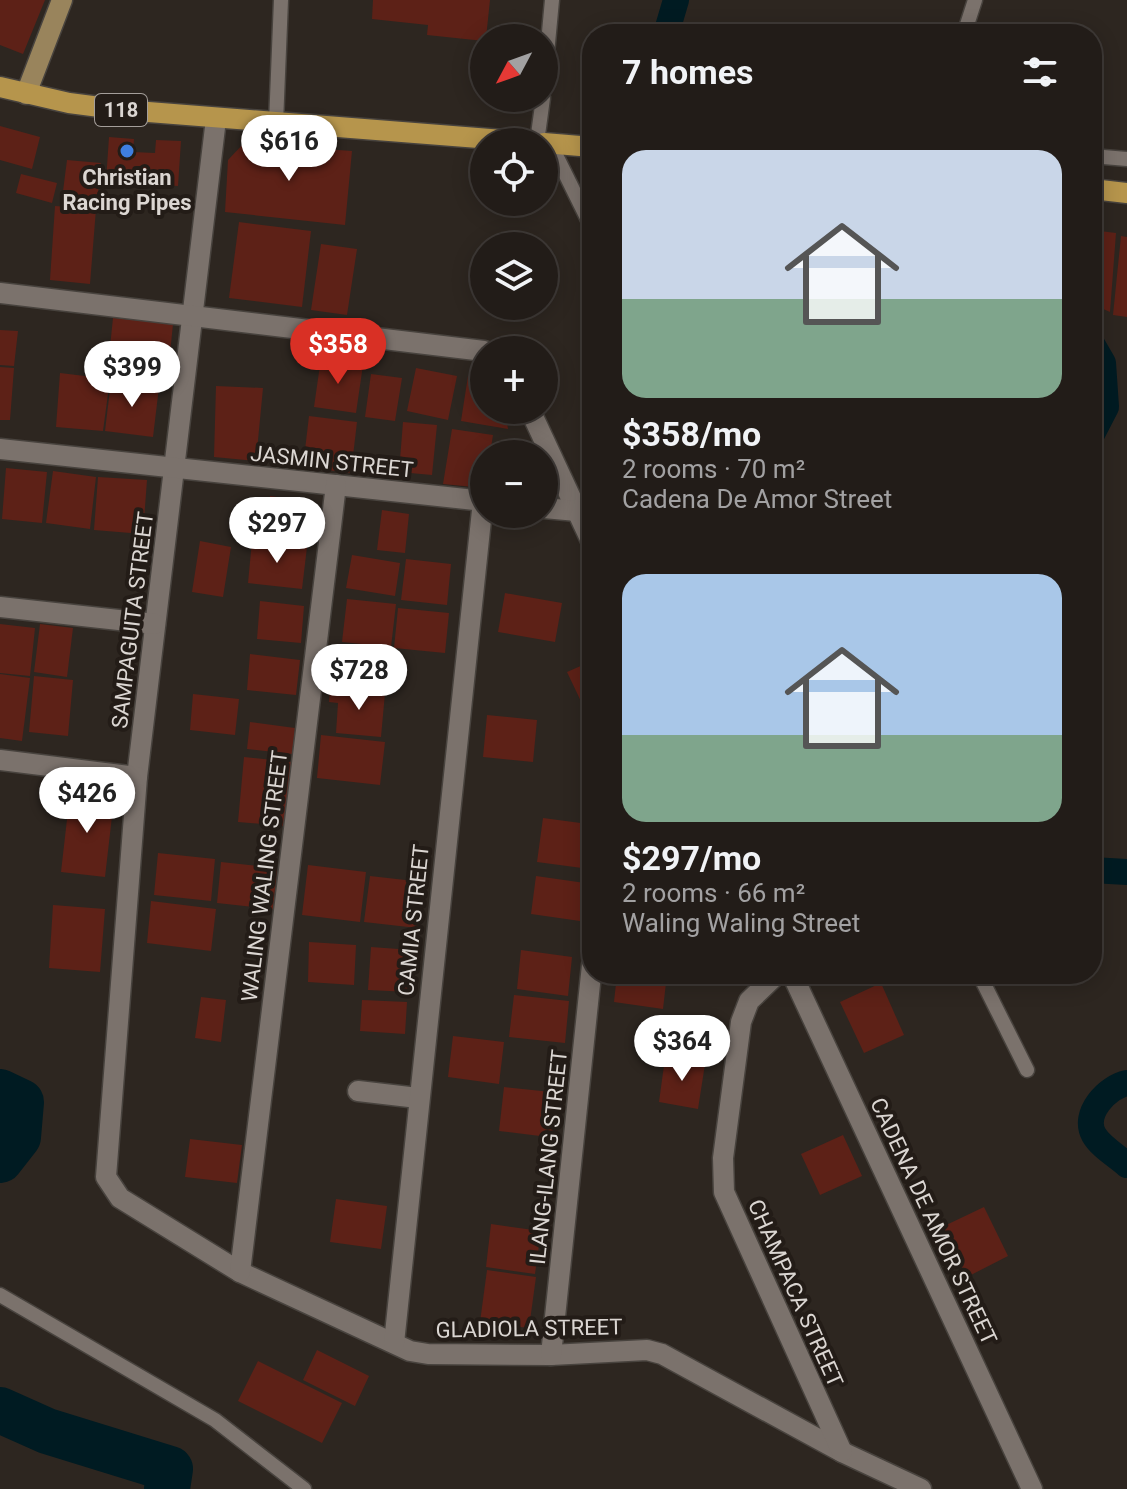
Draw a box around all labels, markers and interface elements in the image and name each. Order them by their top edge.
north arrow [470,24,558,112]
map controls [470,24,558,528]
icon: filters [1018,50,1062,94]
text: 7 homes [622,52,753,92]
road number: 118 [95,94,147,126]
pin: $616 [242,115,336,183]
text: $616 [259,126,319,156]
button: locate [470,128,558,216]
marker: Christian Racing Pipes [118,142,136,160]
place label: Christian Racing Pipes [62,165,192,215]
icon: home [770,202,914,346]
button: layers [470,232,558,320]
pin: $358 [291,318,385,386]
text: $358 [308,329,368,359]
button: + [470,336,558,424]
pin: $399 [85,341,179,409]
text: $399 [102,352,162,382]
text: $358/mo [622,414,761,454]
button: − [470,440,558,528]
street label: JASMIN STREET [249,441,415,482]
text: 2 rooms · 70 m² [622,454,805,484]
text: Cadena De Amor Street [622,484,892,514]
pin: $297 [230,497,324,565]
text: $297 [247,508,307,538]
street label: SAMPAGUITA STREET [107,510,158,730]
icon: home [770,626,914,770]
pin: $728 [312,644,406,712]
text: $728 [329,655,389,685]
street label: WALING WALING STREET [237,749,292,1003]
pin: $426 [40,767,134,835]
text: $426 [57,778,117,808]
text: $297/mo [622,838,761,878]
street label: CAMIA STREET [393,843,434,997]
text: 2 rooms · 66 m² [622,878,805,908]
text: Waling Waling Street [622,908,860,938]
pin: $364 [635,1015,729,1083]
text: $364 [652,1026,712,1056]
street label: ILANG-ILANG STREET [525,1048,572,1266]
street label: CADENA DE AMOR STREET [865,1094,1002,1349]
street label: CHAMPACA STREET [743,1196,848,1391]
street label: GLADIOLA STREET [435,1314,623,1343]

